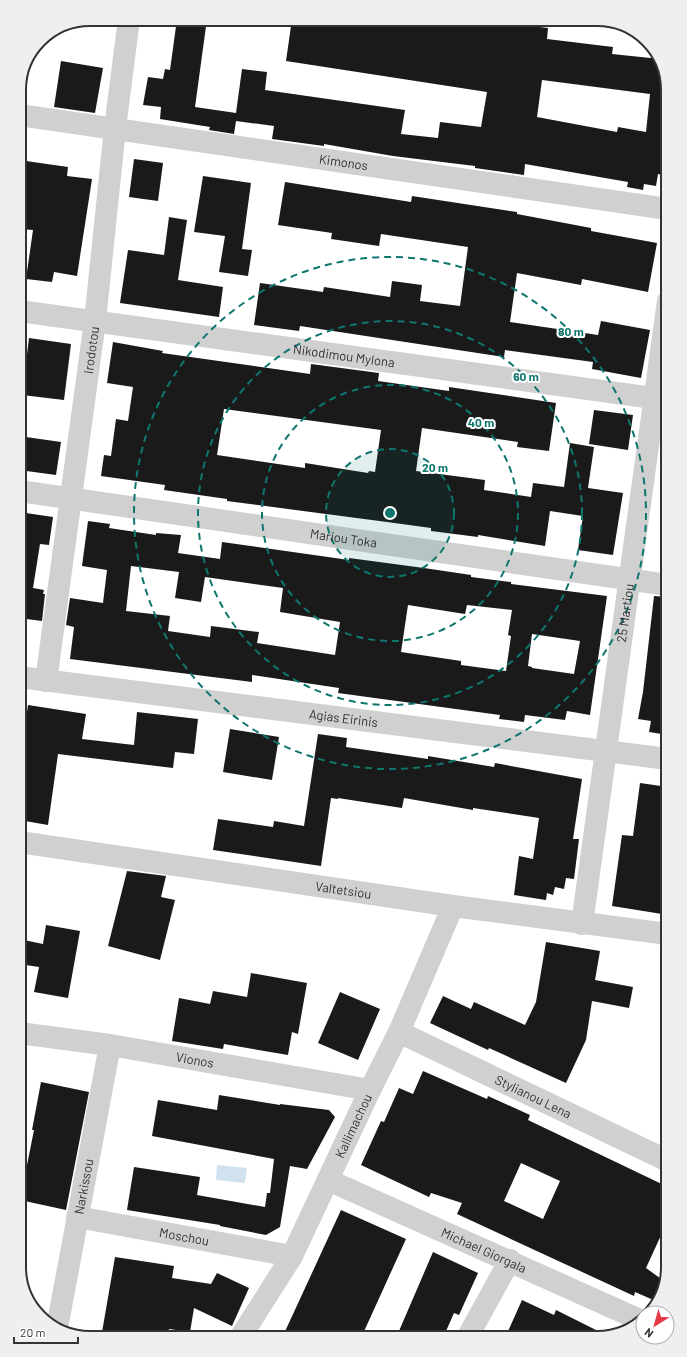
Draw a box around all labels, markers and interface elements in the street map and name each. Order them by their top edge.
street label: Kimonos [318,151,369,173]
text: 80 m [558,324,584,338]
street label: Irodotou [80,325,102,375]
street label: Nikodimou Mylona [292,341,396,370]
text: 60 m [513,369,539,383]
text: 40 m [468,415,494,429]
text: 20 m [422,460,448,474]
centre of rings [383,506,397,520]
street label: Mariou Toka [309,525,378,551]
street label: 25 Martiou [613,583,637,643]
street label: Agias Eirinis [308,706,379,730]
street label: Valtetsiou [314,878,373,902]
street label: Vionos [175,1049,215,1071]
street label: Stylianou Lena [493,1071,574,1122]
street label: Kallimachou [331,1091,375,1160]
street label: Narkissou [70,1157,97,1216]
street label: Moschou [158,1224,210,1249]
street label: Michael Giorgala [439,1224,529,1276]
north arrow [635,1305,675,1345]
scale bar [14,1319,78,1345]
text: 20 m [20,1325,46,1339]
text: N [642,1326,656,1341]

